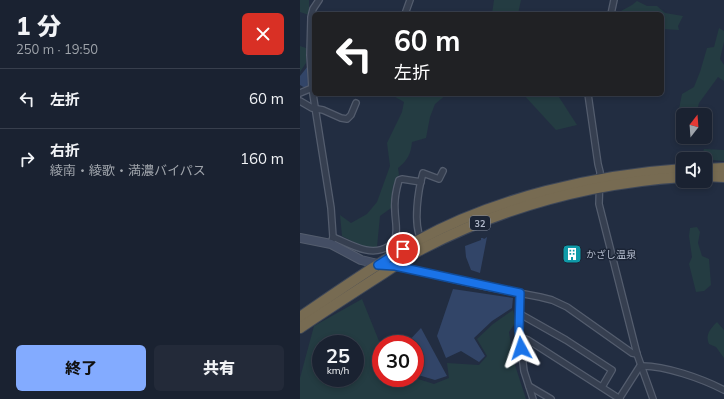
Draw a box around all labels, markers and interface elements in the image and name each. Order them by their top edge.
text: 1 分 [16,11,61,41]
button: close [242,13,284,55]
text: 60 m [394,23,460,58]
icon: left [328,28,380,80]
text: 250 m · 19:50 [16,41,98,57]
text: 左折 [394,61,430,84]
icon: left [16,88,38,110]
text: 60 m [249,89,284,108]
text: 左折 [50,90,80,109]
north arrow [676,108,712,144]
map controls [676,108,712,188]
text: 右折 [50,141,80,160]
icon: right [16,148,38,170]
text: 160 m [240,149,284,168]
button: sound [676,152,712,188]
text: 綾南・綾歌・満濃バイパス [50,162,206,178]
road number: 32 [470,216,490,230]
pin [386,232,420,266]
icon: arrive [392,238,414,260]
building icon: かざし温泉 [561,243,583,265]
place label: かざし温泉 [586,248,637,261]
position arrow [500,327,542,369]
speed limit sign: 30 [372,335,424,387]
text: 25 [326,343,350,368]
button: 終了 [16,345,146,391]
button: 共有 [154,345,284,391]
text: km/h [327,364,349,377]

